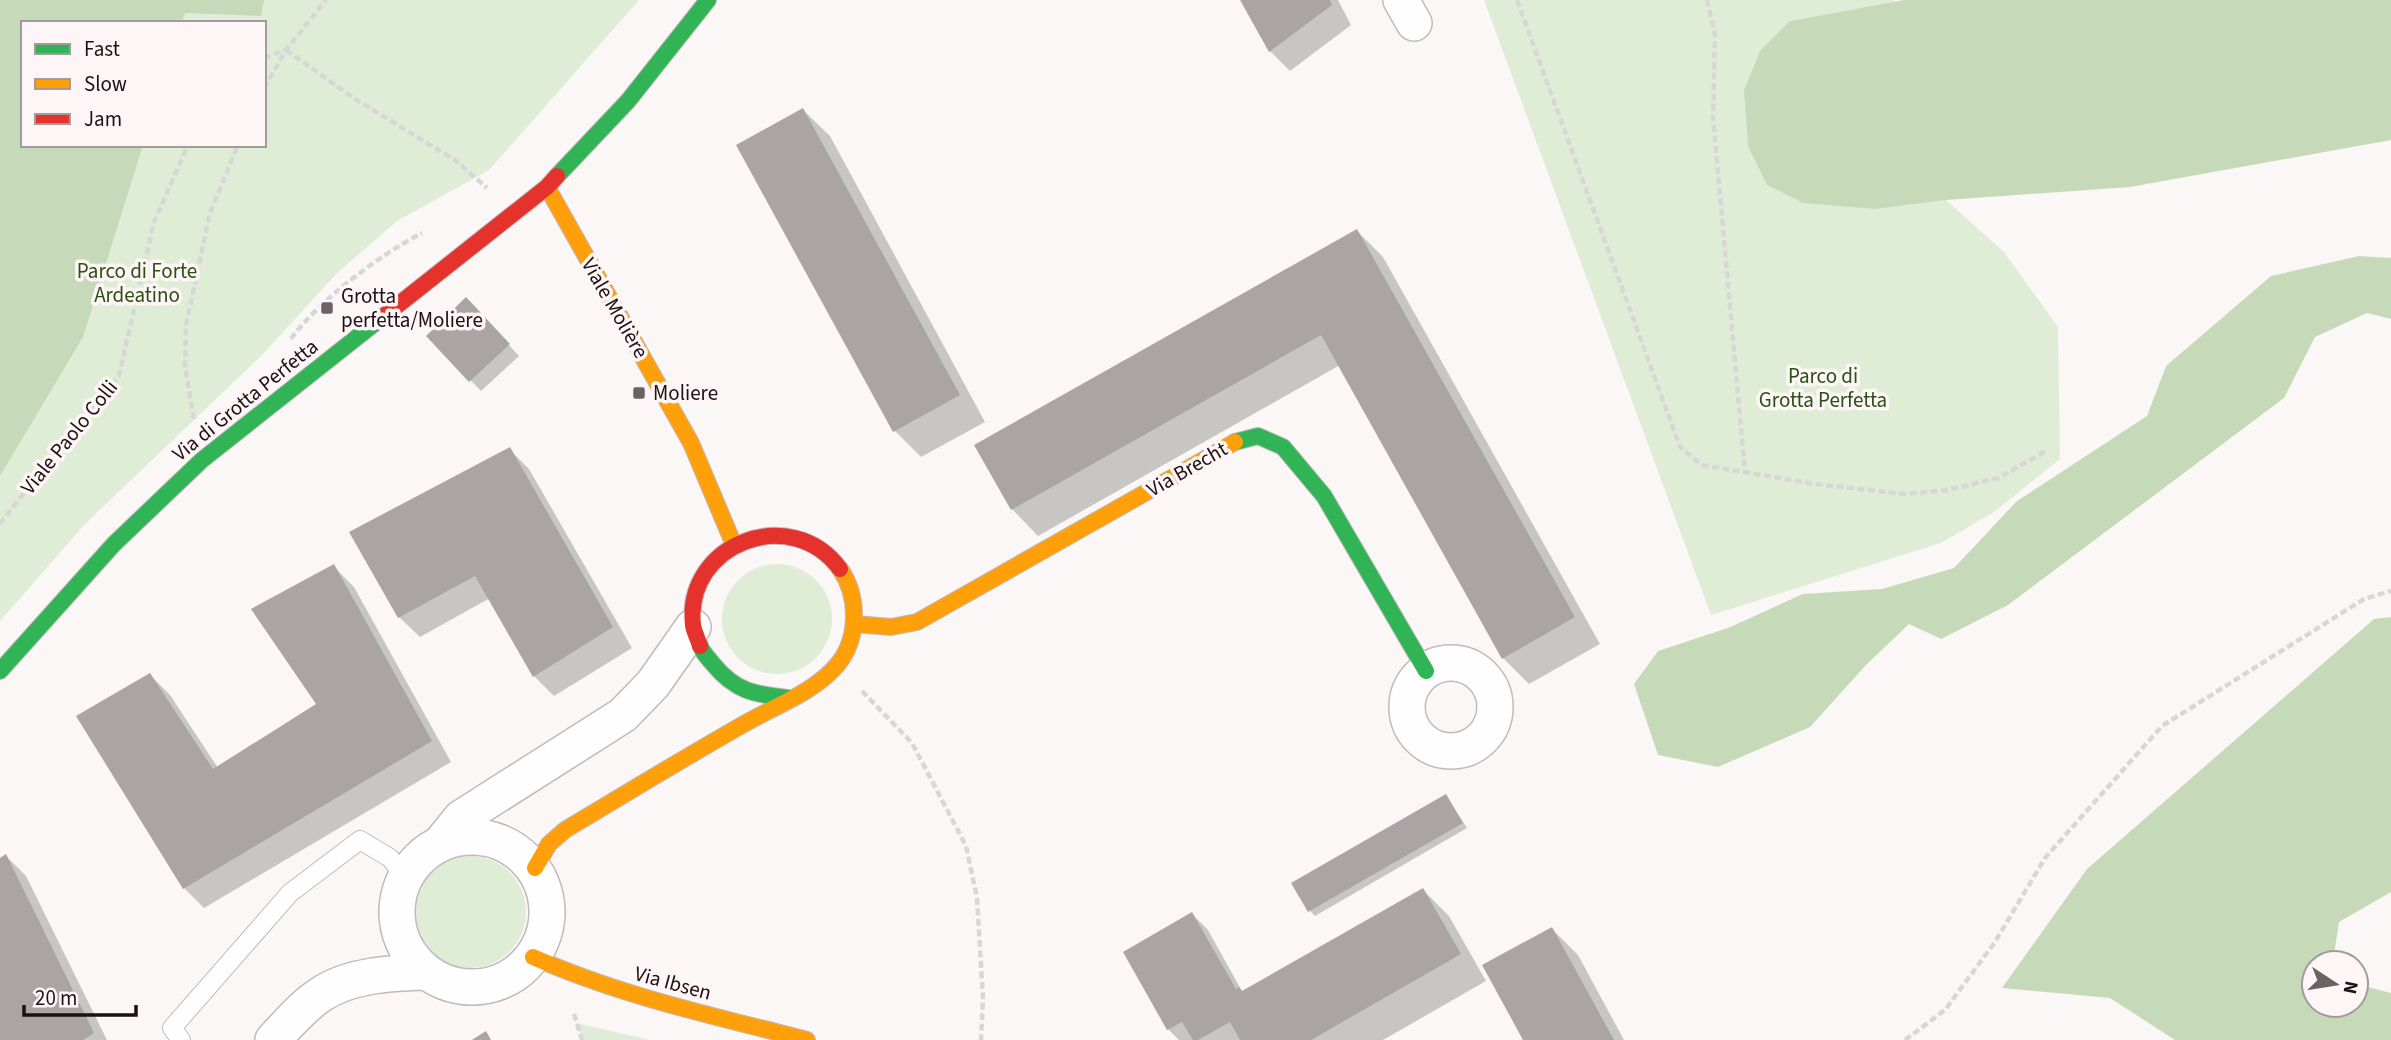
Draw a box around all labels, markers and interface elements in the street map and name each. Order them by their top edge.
legend [21,21,266,147]
text: Fast [84,34,120,64]
text: Slow [84,69,127,99]
text: Jam [84,104,122,134]
street label: Viale Molière [574,252,656,364]
park label: Parco di Forte Ardeatino [77,256,197,310]
place label: Grotta perfetta/Moliere [341,281,483,335]
marker: Grotta perfetta/Moliere [319,300,335,316]
street label: Via di Grotta Perfetta [166,332,324,468]
park label: Parco di Grotta Perfetta [1759,361,1887,415]
street label: Viale Paolo Colli [13,373,125,501]
place label: Moliere [653,378,718,408]
marker: Moliere [631,385,647,401]
street label: Via Brecht [1141,434,1233,504]
north arrow [2300,949,2370,1019]
street label: Via Ibsen [631,958,715,1008]
scale bar [24,974,136,1018]
text: N [2336,978,2365,996]
text: 20 m [35,983,77,1013]

